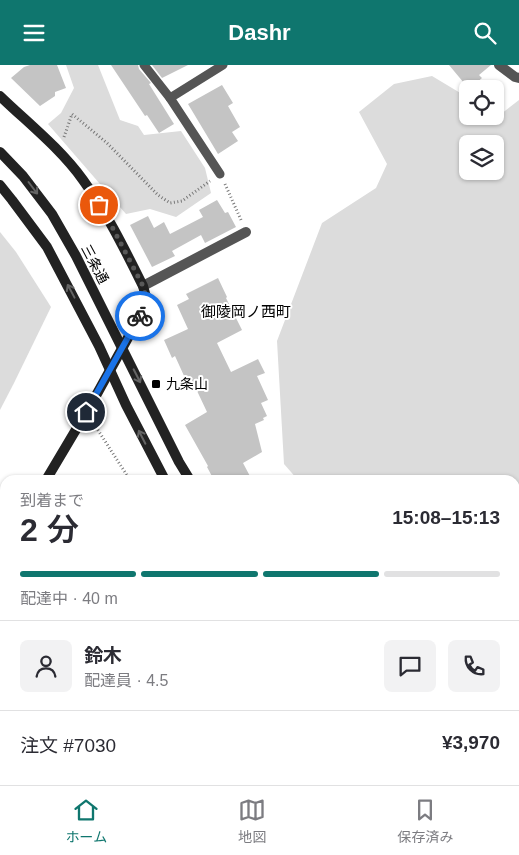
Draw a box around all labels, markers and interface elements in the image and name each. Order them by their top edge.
icon: menu [20,19,48,47]
icon: search [471,19,499,47]
text: Dashr [228,20,291,45]
map controls [459,80,504,180]
button: locate [459,80,504,125]
button: layers [459,135,504,180]
one-way arrow [27,181,38,194]
pin [78,184,120,226]
icon: bag [85,191,113,219]
street label: 三条通 [78,242,112,286]
one-way arrow [65,284,75,299]
courier [115,291,165,341]
icon: bike [126,302,154,330]
district label: 御陵岡ノ西町 [201,303,291,320]
one-way arrow [133,368,142,383]
place label: 九条山 [166,376,208,392]
marker: 九条山 [150,378,162,390]
pin [65,391,107,433]
icon: home [72,398,100,426]
one-way arrow [137,429,147,444]
text: 到着まで [20,492,84,509]
text: 15:08–15:13 [392,507,500,528]
text: 2 分 [20,512,79,548]
text: 配達中 · 40 m [20,590,118,607]
button: person [20,640,72,692]
button: chat [384,640,436,692]
button: phone [448,640,500,692]
text: 鈴木 [84,645,122,666]
text: 配達員 · 4.5 [84,672,168,689]
text: ¥3,970 [442,732,500,753]
text: 注文 #7030 [20,735,116,756]
tab: ホーム [66,796,107,846]
tab: 地図 [238,796,266,846]
tab: 保存済み [397,796,453,846]

